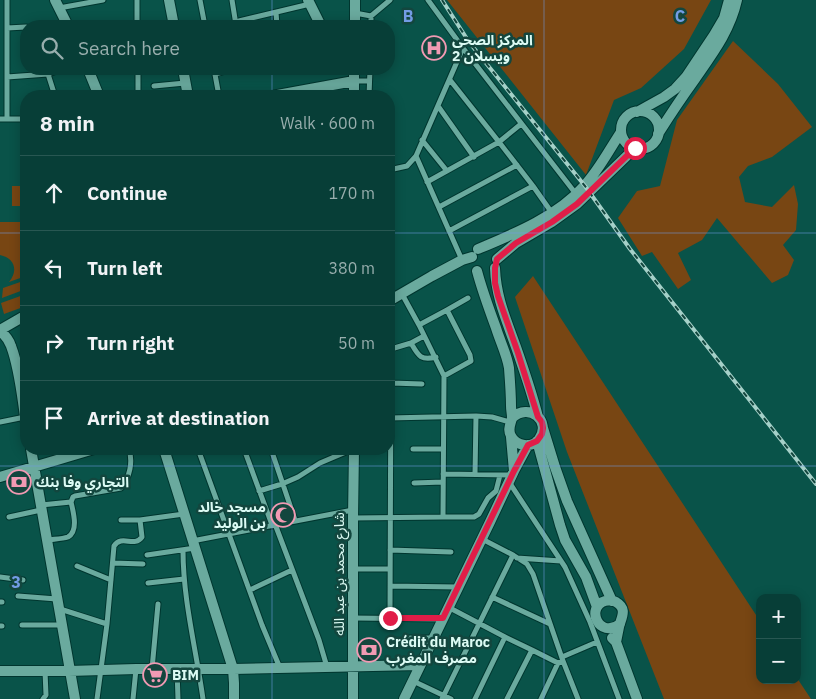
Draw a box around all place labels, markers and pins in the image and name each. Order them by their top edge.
place label: المركز الصحي ويسلان 2 [452,31,533,65]
hospital icon: المركز الصحي ويسلان 2 [421,35,447,61]
bank icon: التجاري وفا بنك [6,469,32,495]
place label: التجاري وفا بنك [36,473,129,493]
place label: مسجد خالد بن الوليد [198,498,266,532]
mosque icon: مسجد خالد بن الوليد [270,502,296,528]
place label: Crédit du Maroc مصرف المغرب [386,633,490,667]
bank icon: Crédit du Maroc مصرف المغرب [356,637,382,663]
supermarket icon: BIM [142,662,168,688]
place label: BIM [172,666,199,684]

